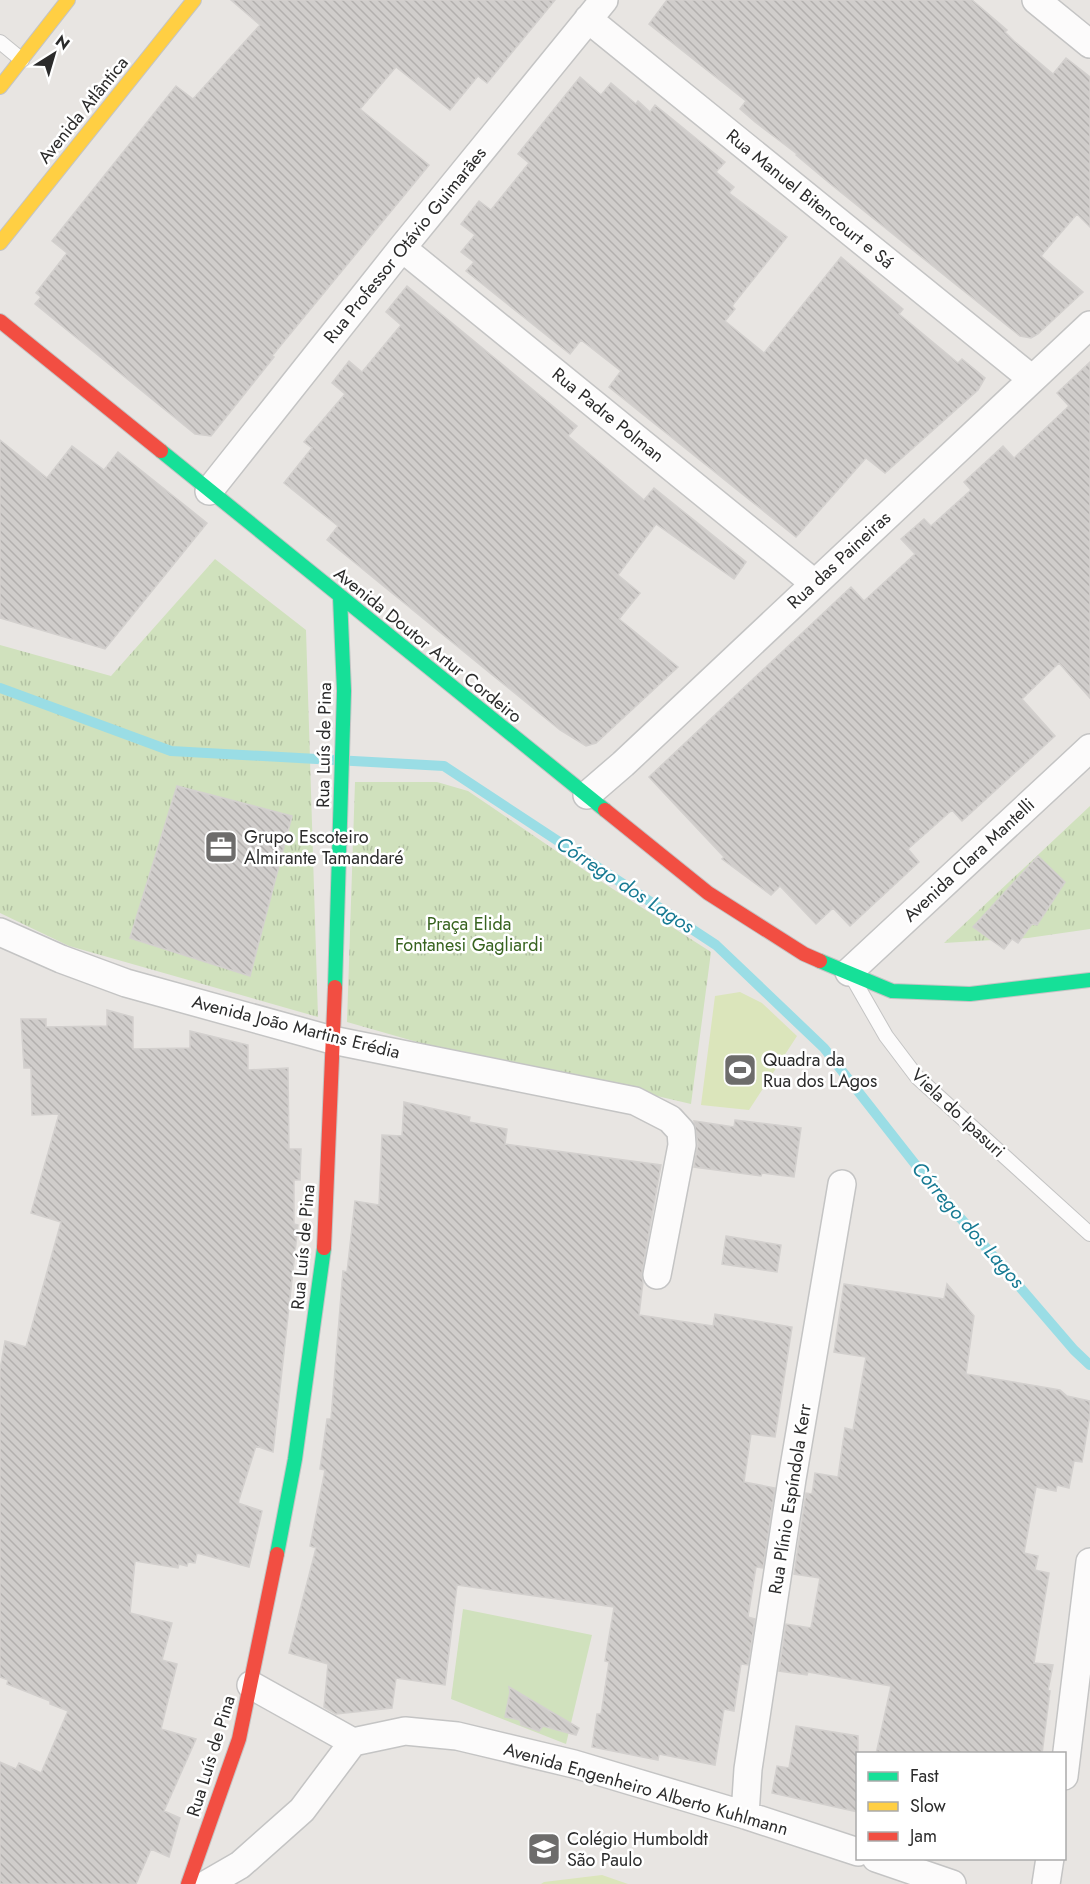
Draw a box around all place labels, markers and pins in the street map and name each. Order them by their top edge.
place label: Grupo Escoteiro Almirante Tamandaré [244,824,403,871]
office icon: Grupo Escoteiro Almirante Tamandaré [203,829,239,865]
place label: Quadra da Rua dos LAgos [763,1047,877,1094]
sports icon: Quadra da Rua dos LAgos [722,1052,758,1088]
place label: Colégio Humboldt São Paulo [567,1826,709,1873]
school or university icon: Colégio Humboldt São Paulo [526,1831,562,1867]

